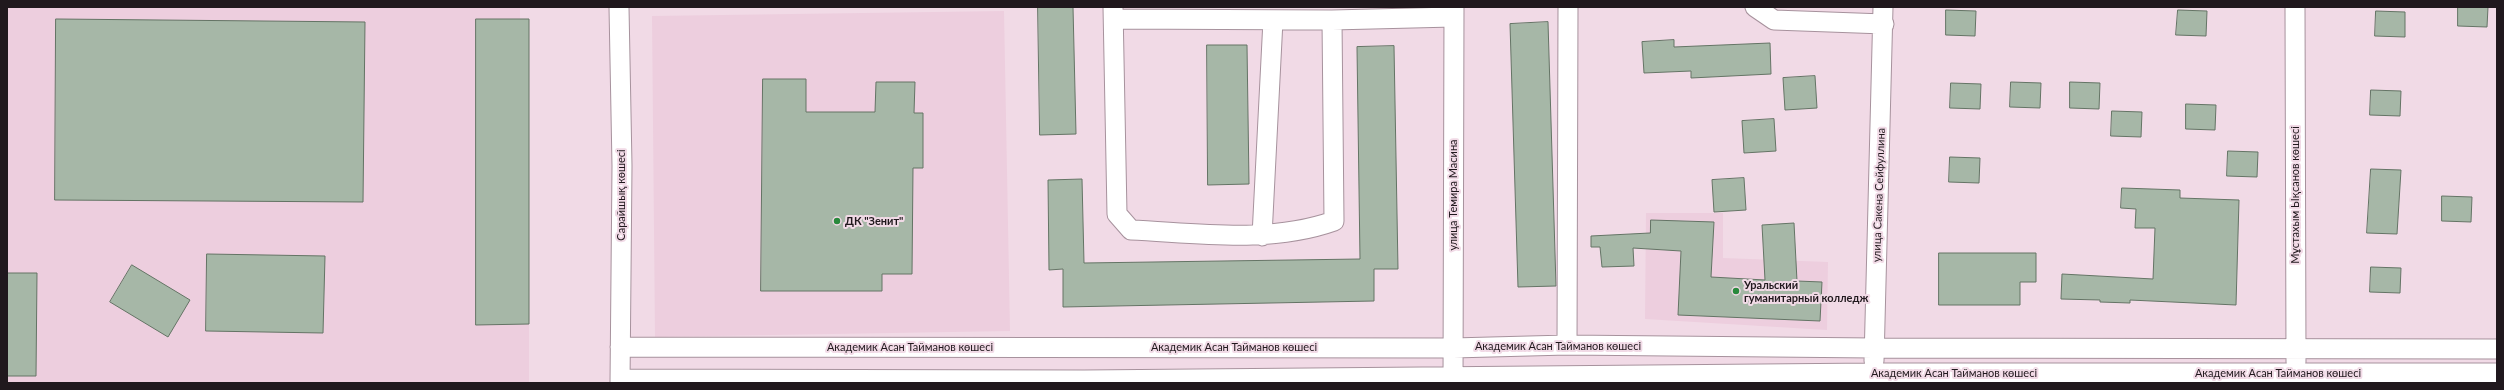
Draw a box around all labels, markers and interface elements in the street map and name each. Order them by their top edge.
street label: Мұстахым Ықсанов көшесі [2288,126,2302,264]
street label: улица Сакена Сейфуллина [1870,128,1888,262]
street label: улица Темира Масина [1446,139,1460,251]
street label: Сарайшық көшесі [614,149,628,241]
place label: ДК "Зенит" [845,214,903,228]
marker: ДК "Зенит" [832,216,842,226]
place label: Уральский гуманитарный колледж [1744,278,1868,304]
marker: Уральский гуманитарный колледж [1731,286,1741,296]
street label: Академик Асан Тайманов көшесі [1475,339,1641,353]
street label: Академик Асан Тайманов көшесі [827,340,993,354]
street label: Академик Асан Тайманов көшесі [1151,340,1317,354]
street label: Академик Асан Тайманов көшесі [1871,366,2037,380]
street label: Академик Асан Тайманов көшесі [2195,366,2361,380]

